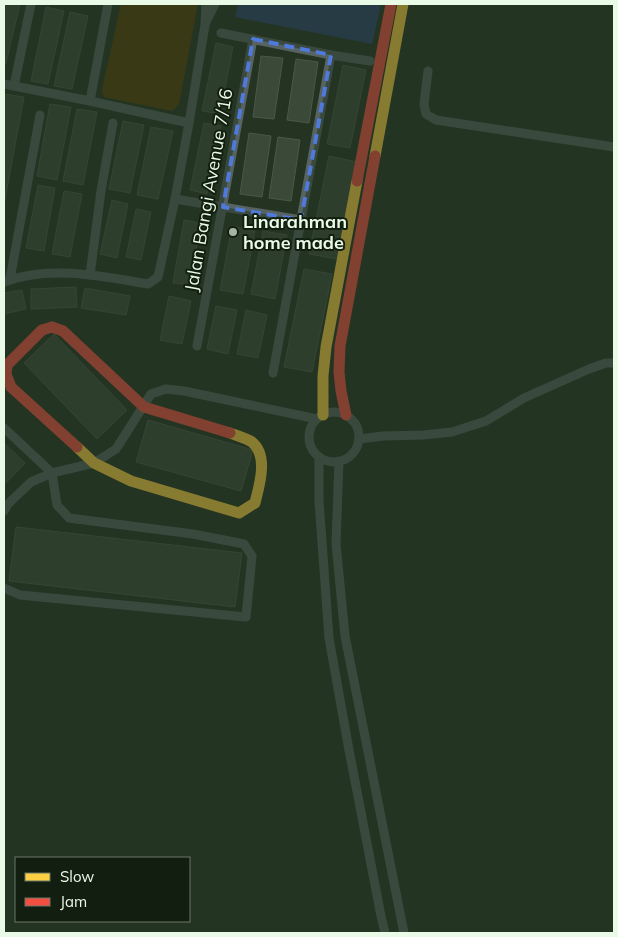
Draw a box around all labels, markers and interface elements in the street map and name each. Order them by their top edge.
street label: Jalan Bangi Avenue 7/16 [179,87,238,293]
place label: Linarahman home made [243,210,347,254]
marker: Linarahman home made [227,226,239,238]
legend [15,857,190,922]
text: Slow [60,867,94,886]
text: Jam [60,892,87,911]

